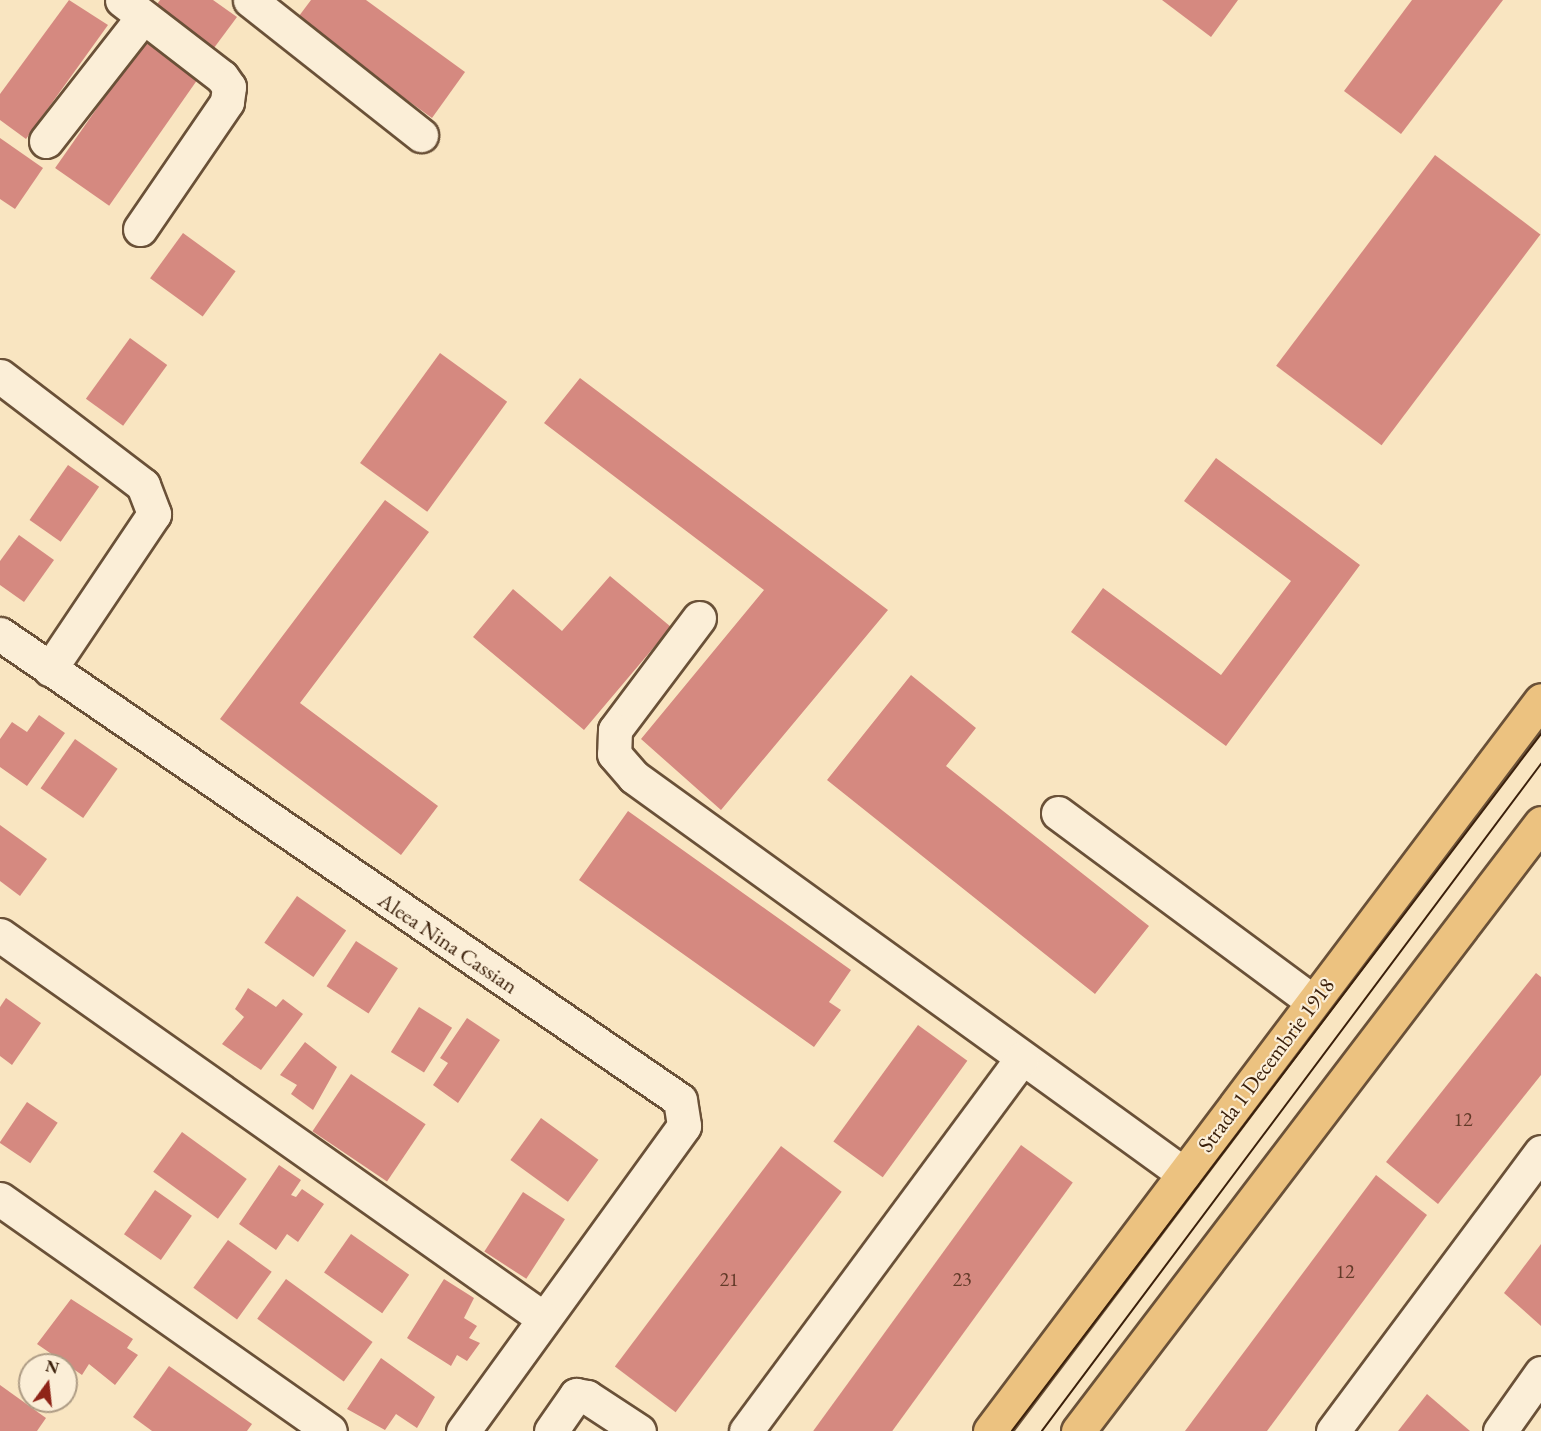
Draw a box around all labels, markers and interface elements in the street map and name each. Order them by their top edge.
street label: Aleea Nina Cassian [373,887,523,999]
street label: Strada 1 Decembrie 1918 [1192,973,1340,1157]
house number: 12 [1453,1107,1473,1131]
house number: 12 [1335,1259,1355,1283]
house number: 21 [719,1267,739,1291]
house number: 23 [952,1267,972,1291]
north arrow [18,1353,78,1413]
text: N [43,1355,61,1379]

